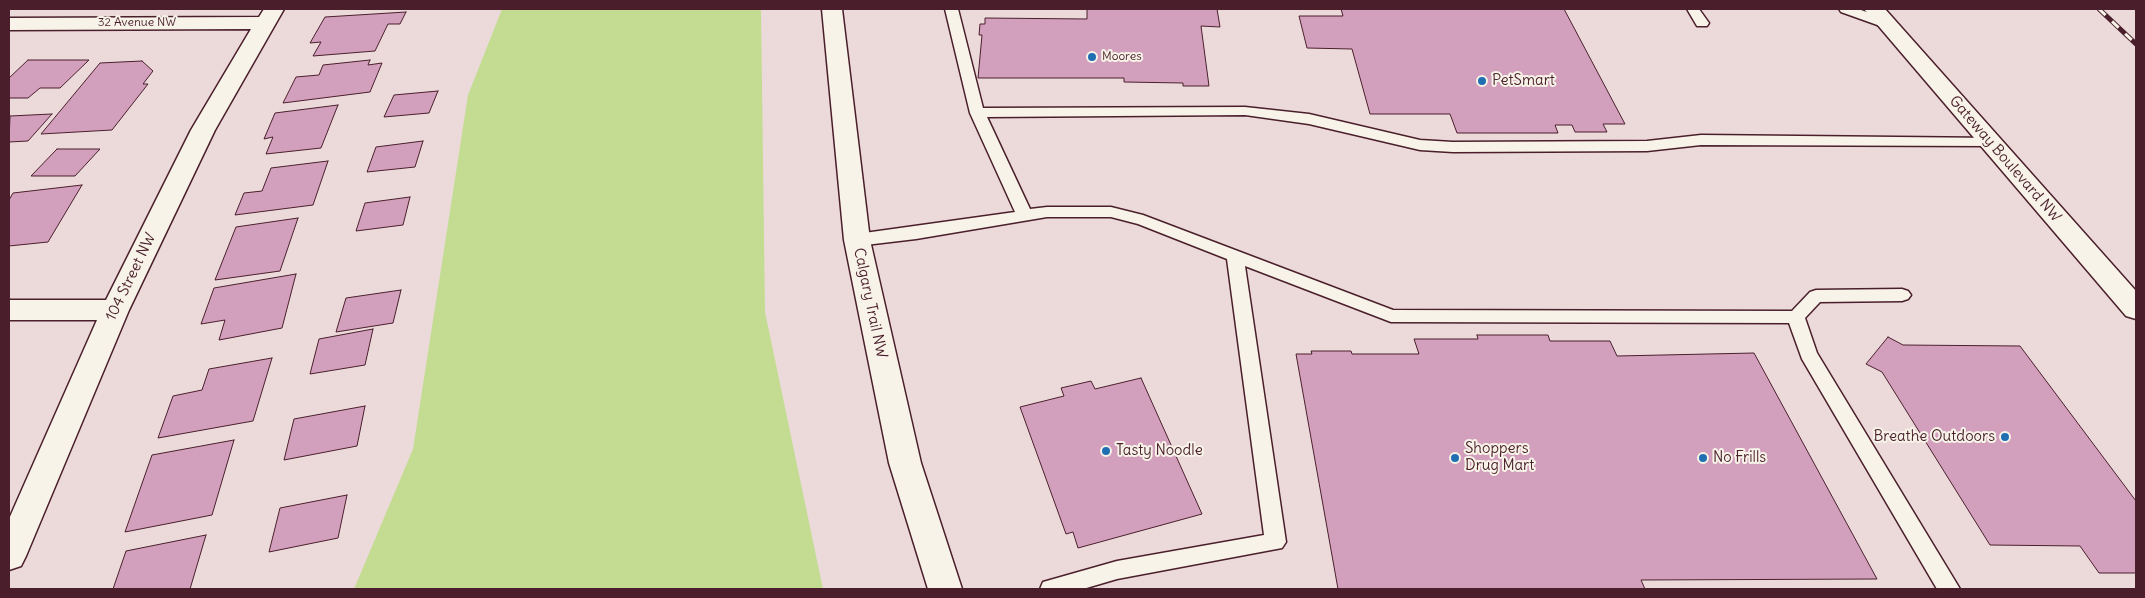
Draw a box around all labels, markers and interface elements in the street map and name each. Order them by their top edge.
street label: 32 Avenue NW [98,16,176,30]
place label: Moores [1102,50,1142,64]
marker: Moores [1086,51,1098,63]
place label: PetSmart [1492,72,1555,90]
marker: PetSmart [1476,75,1488,87]
street label: Gateway Boulevard NW [1945,92,2065,226]
street label: 104 Street NW [102,230,160,324]
street label: Calgary Trail NW [850,246,890,360]
place label: Breathe Outdoors [1873,428,1995,446]
marker: Breathe Outdoors [1999,431,2011,443]
place label: Shoppers Drug Mart [1465,440,1534,475]
place label: Tasty Noodle [1116,442,1203,460]
marker: Tasty Noodle [1100,445,1112,457]
place label: No Frills [1713,449,1766,467]
marker: Shoppers Drug Mart [1449,452,1461,464]
marker: No Frills [1697,452,1709,464]

